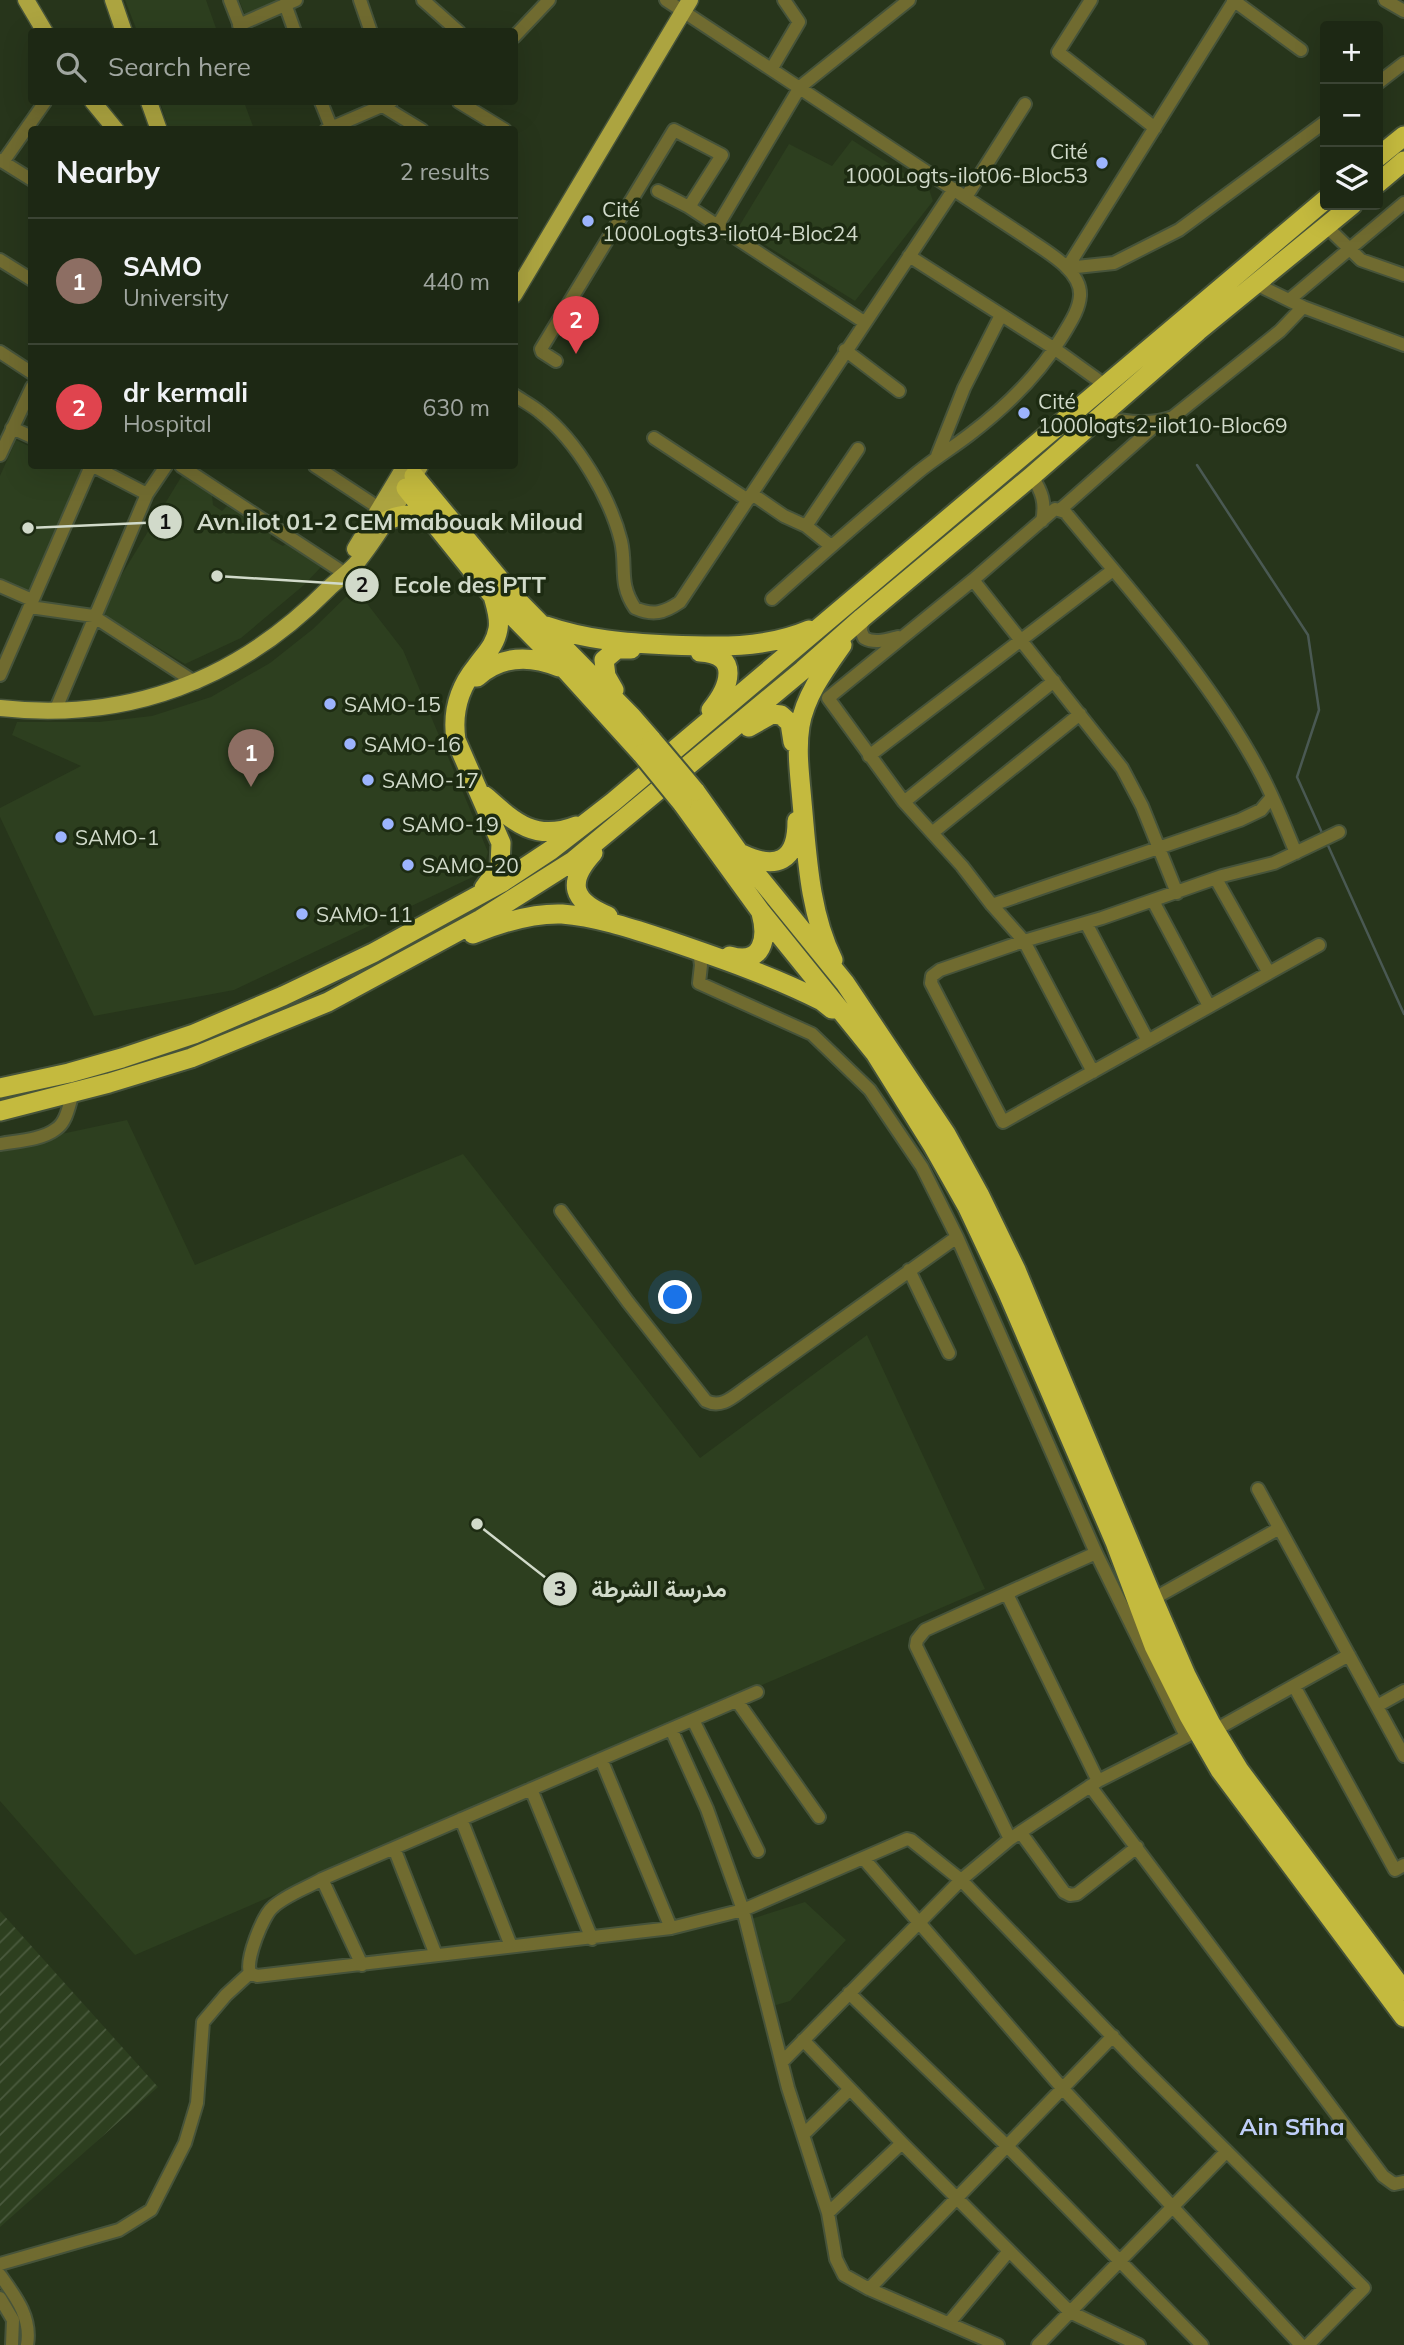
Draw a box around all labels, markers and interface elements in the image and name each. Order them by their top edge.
map controls [1320,21,1383,210]
button: + [1320,21,1383,84]
search box [28,28,518,105]
icon: search [52,48,90,86]
text: Search here [108,50,251,83]
button: − [1320,84,1383,147]
place label: Cité 1000Logts-ilot06-Bloc53 [845,138,1088,188]
button: layers [1320,147,1383,210]
text: Nearby [56,153,160,191]
marker: Cité 1000Logts-ilot06-Bloc53 [1094,155,1110,171]
text: 2 results [400,157,490,186]
place label: Cité 1000Logts3-ilot04-Bloc24 [602,196,858,246]
marker: Cité 1000Logts3-ilot04-Bloc24 [580,213,596,229]
text: SAMO [123,250,202,283]
text: 1 [72,267,86,296]
text: 440 m [422,267,490,296]
text: University [123,283,229,312]
pin: 2 [553,296,599,354]
text: dr kermali [123,376,248,409]
place label: Cité 1000logts2-ilot10-Bloc69 [1038,388,1288,438]
text: 2 [72,393,86,422]
text: 630 m [422,393,490,422]
marker: Cité 1000logts2-ilot10-Bloc69 [1016,405,1032,421]
text: Hospital [123,409,212,438]
callout: Avn.ilot 01-2 CEM mabouak Miloud [148,500,597,544]
text: Avn.ilot 01-2 CEM mabouak Miloud [197,507,583,536]
text: 1 [159,508,171,534]
callout: Ecole des PTT [345,563,559,607]
text: Ecole des PTT [394,570,546,599]
text: 2 [356,571,368,597]
place label: SAMO-15 [344,691,441,717]
marker: SAMO-15 [322,696,338,712]
pin: 1 [228,729,274,787]
place label: SAMO-16 [364,731,461,757]
marker: SAMO-16 [342,736,358,752]
place label: SAMO-17 [382,767,479,793]
marker: SAMO-17 [360,772,376,788]
place label: SAMO-19 [402,811,499,837]
marker: SAMO-19 [380,816,396,832]
place label: SAMO-1 [75,824,159,850]
marker: SAMO-1 [53,829,69,845]
place label: SAMO-20 [422,852,519,878]
marker: SAMO-20 [400,857,416,873]
place label: SAMO-11 [316,901,413,927]
marker: SAMO-11 [294,906,310,922]
your location [658,1280,692,1314]
callout: مدرسة الشرطة [542,1567,741,1611]
text: مدرسة الشرطة [591,1574,727,1604]
text: 3 [554,1575,566,1601]
district label: Ain Sfiha [1239,2111,1345,2141]

